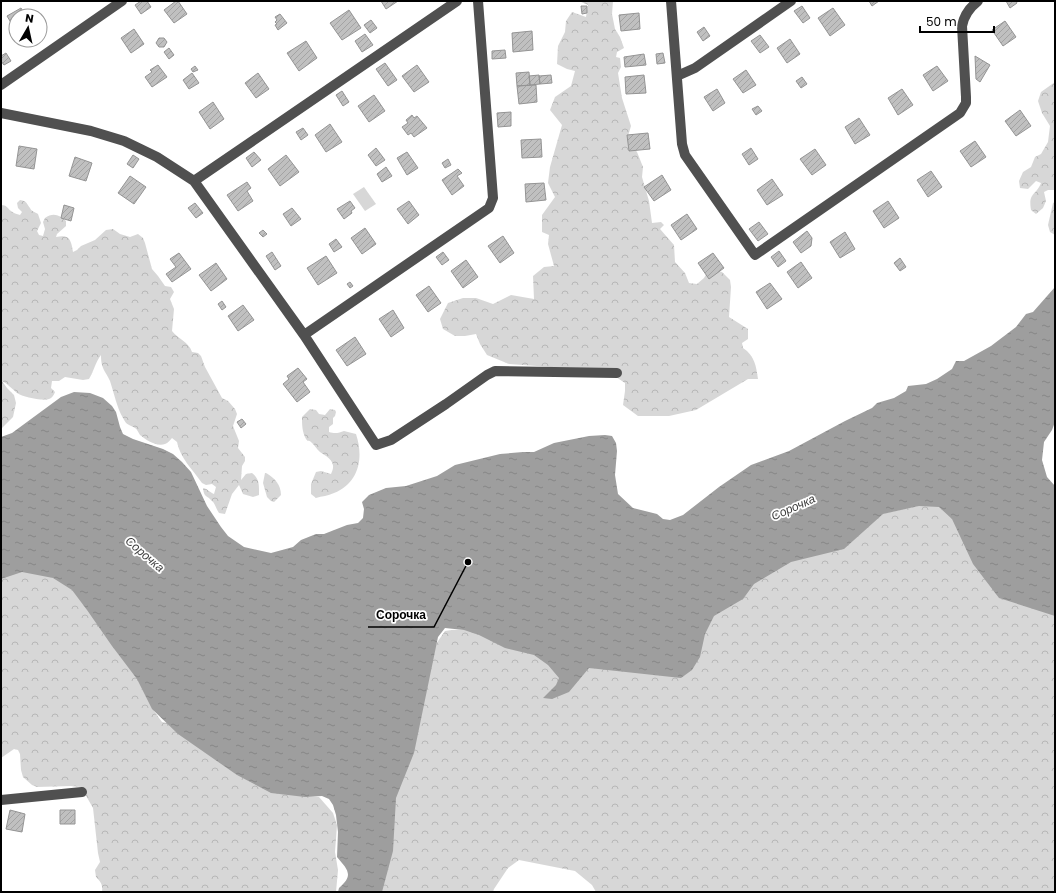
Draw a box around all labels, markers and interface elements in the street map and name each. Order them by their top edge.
north arrow [8,8,48,48]
scale bar [920,8,994,34]
text: N [24,10,35,27]
text: 50 m [926,13,957,30]
water label: Сорочка [768,490,818,524]
water label: Сорочка [122,532,168,576]
callout: Сорочка [368,603,434,627]
text: Сорочка [376,606,426,623]

